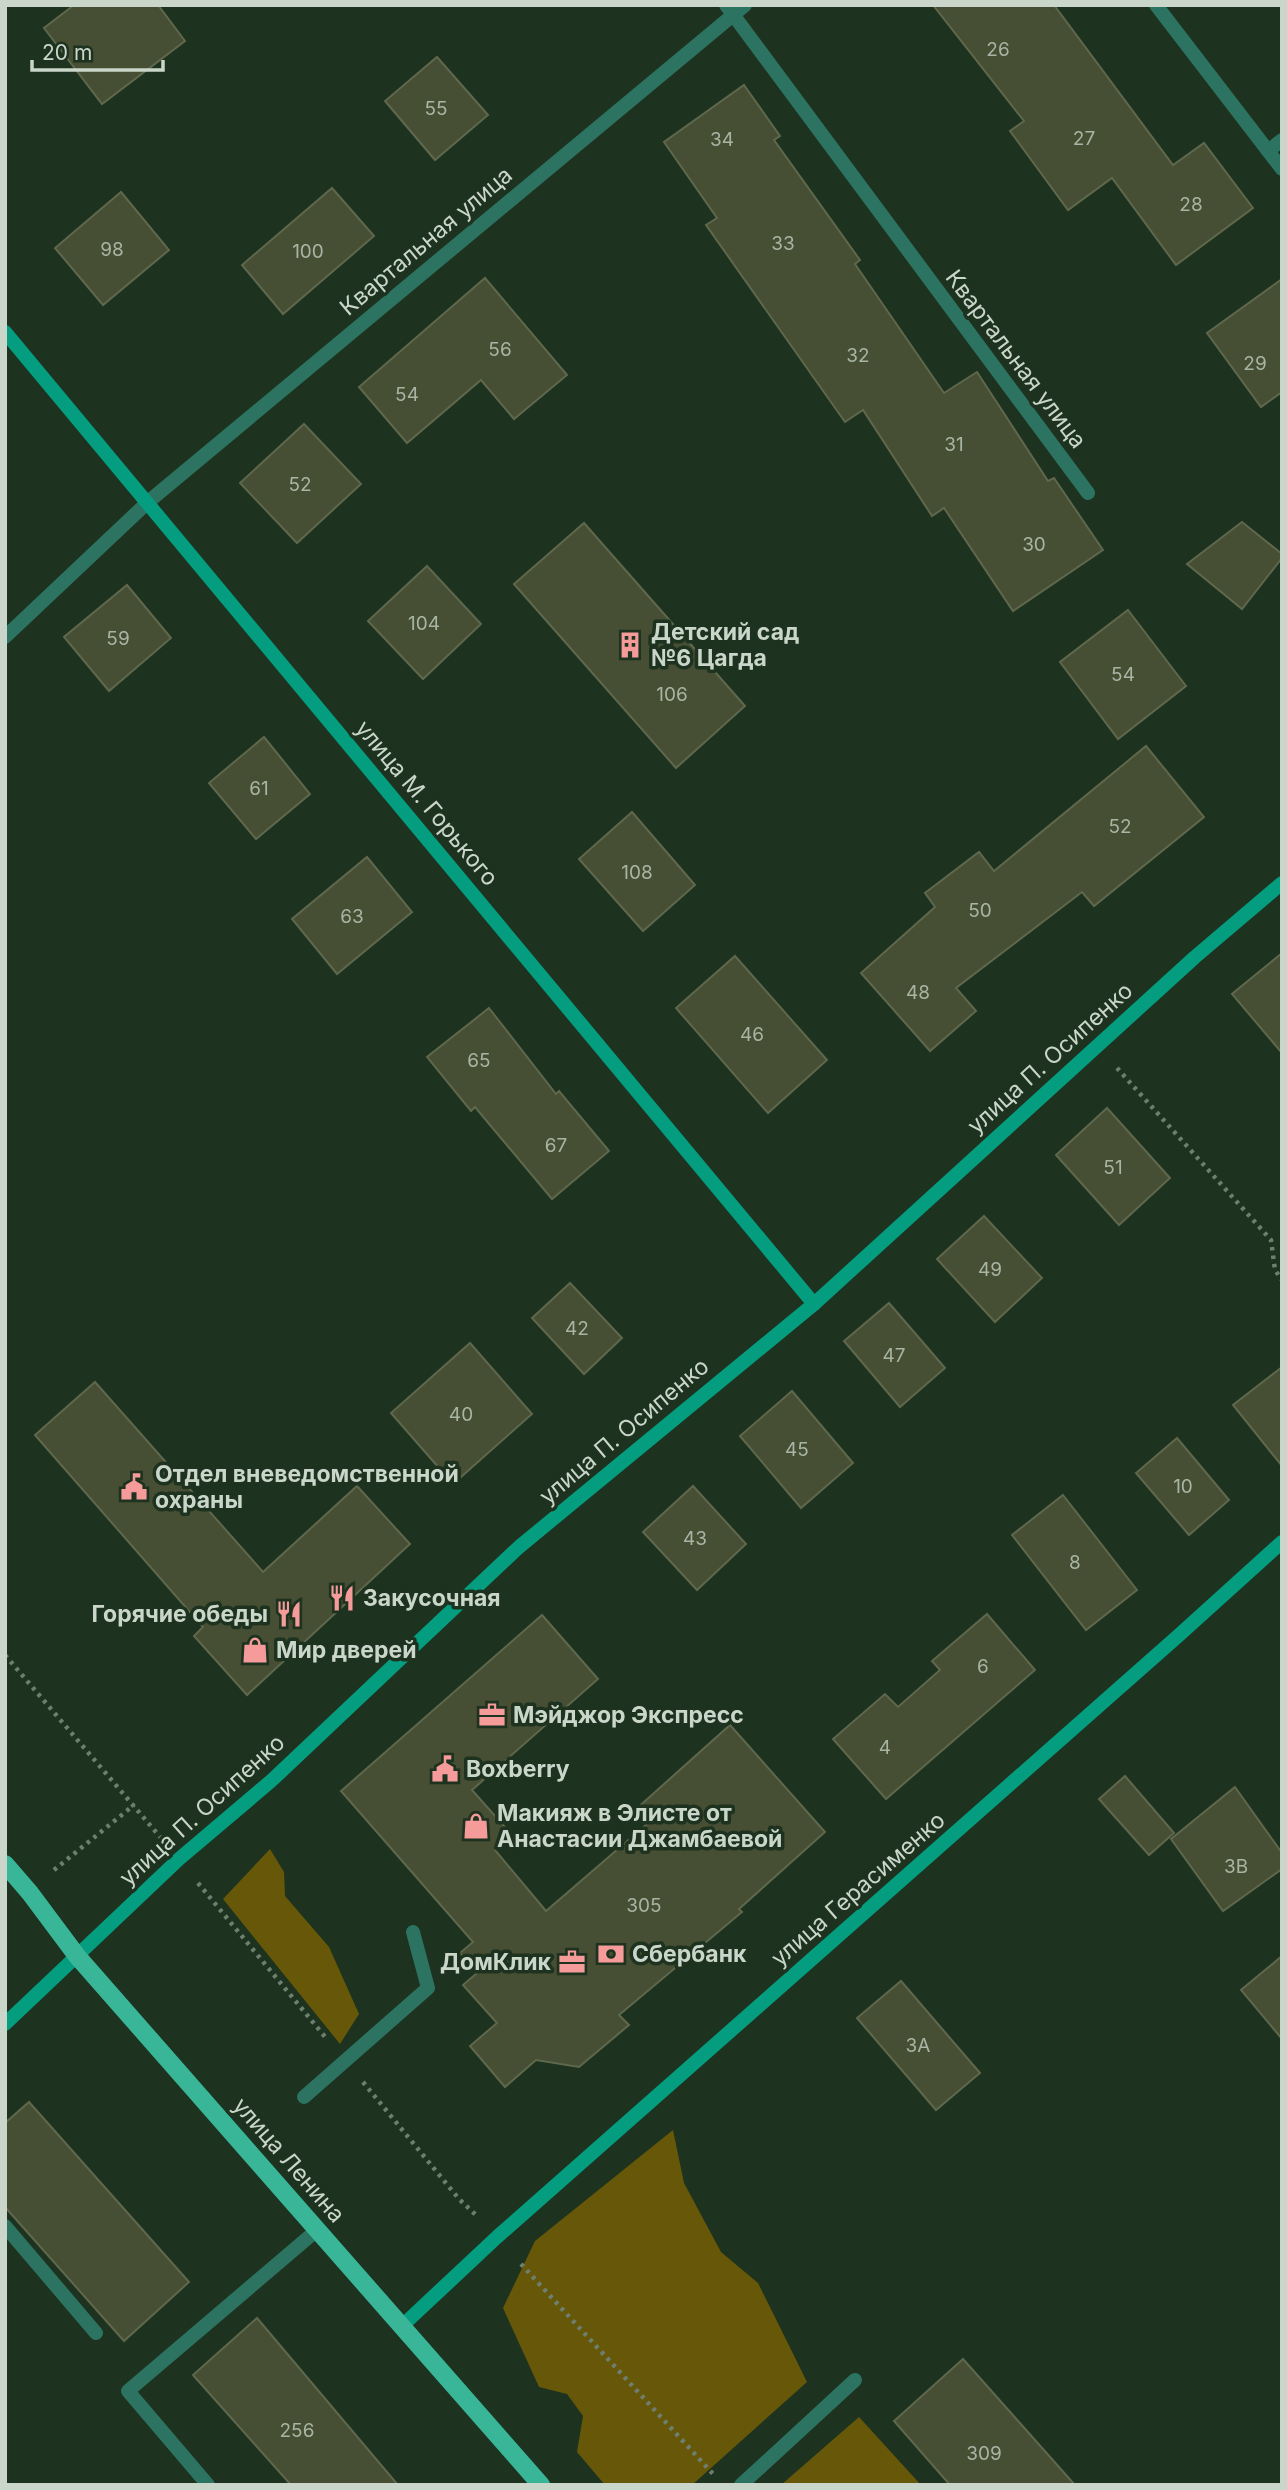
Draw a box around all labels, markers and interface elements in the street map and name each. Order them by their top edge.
scale bar [32,28,163,72]
house number: 26 [986,38,1010,61]
text: 20 m [42,40,92,65]
house number: 55 [424,97,448,120]
house number: 27 [1073,127,1095,150]
house number: 34 [710,128,734,151]
street label: Квартальная улица [334,161,518,321]
house number: 28 [1179,193,1203,216]
house number: 33 [771,232,795,255]
house number: 98 [100,238,124,261]
house number: 100 [292,240,324,263]
street label: Квартальная улица [940,264,1092,454]
house number: 56 [488,338,512,361]
house number: 32 [846,344,870,367]
house number: 29 [1243,352,1267,375]
house number: 54 [395,383,419,406]
house number: 31 [944,433,964,456]
house number: 52 [288,473,312,496]
house number: 30 [1022,533,1046,556]
house number: 104 [408,612,440,635]
place label: Детский сад №6 Цагда [651,618,799,672]
house number: 59 [106,627,130,650]
building icon: Детский сад №6 Цагда [615,630,645,660]
house number: 54 [1111,663,1135,686]
house number: 106 [656,683,688,706]
street label: улица М. Горького [350,715,504,891]
house number: 61 [249,777,269,800]
house number: 52 [1108,815,1132,838]
house number: 108 [621,861,653,884]
house number: 50 [968,899,992,922]
house number: 63 [340,905,364,928]
street label: улица П. Осипенко [962,976,1138,1140]
house number: 48 [906,981,930,1004]
house number: 46 [740,1023,764,1046]
house number: 65 [467,1049,491,1072]
house number: 67 [545,1134,567,1157]
house number: 51 [1103,1156,1123,1179]
house number: 49 [978,1258,1002,1281]
house number: 42 [565,1317,589,1340]
house number: 47 [882,1344,906,1367]
street label: улица П. Осипенко [534,1352,714,1510]
house number: 40 [449,1403,473,1426]
house number: 45 [785,1438,809,1461]
place label: Отдел вневедомственной охраны [155,1460,459,1514]
public building icon: Отдел вневедомственной охраны [119,1472,149,1502]
house number: 10 [1173,1475,1193,1498]
house number: 43 [683,1527,707,1550]
house number: 8 [1069,1551,1081,1574]
restaurant icon: Закусoчная [327,1583,357,1613]
place label: Закусoчная [363,1584,501,1612]
restaurant icon: Горячие обеды [274,1599,304,1629]
place label: Горячие обеды [91,1600,268,1628]
shop icon: Мир дверей [240,1635,270,1665]
place label: Мир дверей [276,1636,417,1664]
house number: 6 [977,1655,989,1678]
office icon: Мэйджор Экспресс [477,1700,507,1730]
place label: Мэйджор Экспресс [513,1701,744,1729]
street label: улица П. Осипенко [114,1728,290,1892]
house number: 4 [879,1736,891,1759]
public building icon: Boxberry [430,1754,460,1784]
place label: Boxberry [466,1755,570,1783]
place label: Макияж в Элисте от Анастасии Джамбаевой [497,1799,782,1853]
street label: улица Герасименко [765,1806,951,1972]
shop icon: Макияж в Элисте от Анастасии Джамбаевой [461,1811,491,1841]
house number: 3В [1224,1855,1248,1878]
house number: 305 [626,1894,662,1917]
bank icon: Сбербанк [596,1939,626,1969]
place label: Сбербанк [632,1940,747,1968]
office icon: ДомКлик [557,1947,587,1977]
place label: ДомКлик [440,1948,552,1976]
house number: 3А [906,2034,930,2057]
street label: улица Ленина [227,2092,351,2228]
house number: 256 [280,2419,314,2442]
house number: 309 [966,2442,1002,2465]

